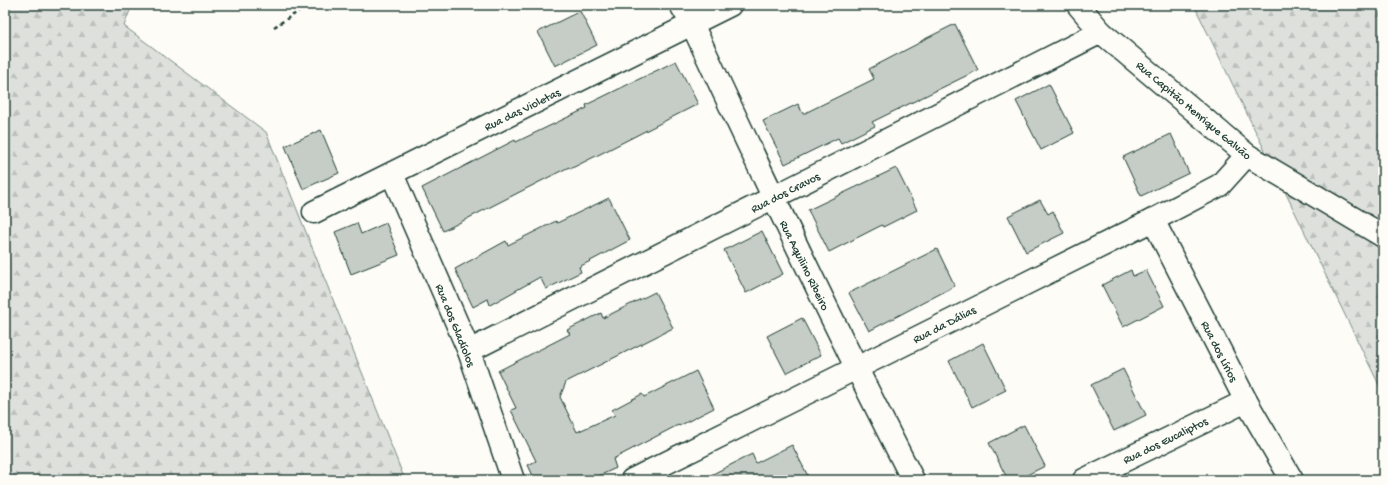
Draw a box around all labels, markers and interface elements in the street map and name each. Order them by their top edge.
street label: Rua Capitão Henrique Galvão [1132,59,1253,164]
street label: Rua das Violetas [483,86,564,135]
street label: Rua dos Cravos [749,170,823,217]
street label: Rua Aquilino Ribeiro [775,219,831,313]
street label: Rua dos Gladíolos [431,282,477,370]
street label: Rua da Dálias [911,304,979,348]
street label: Rua dos Lírios [1197,319,1240,385]
street label: Rua dos Eucaliptos [1121,415,1211,468]

